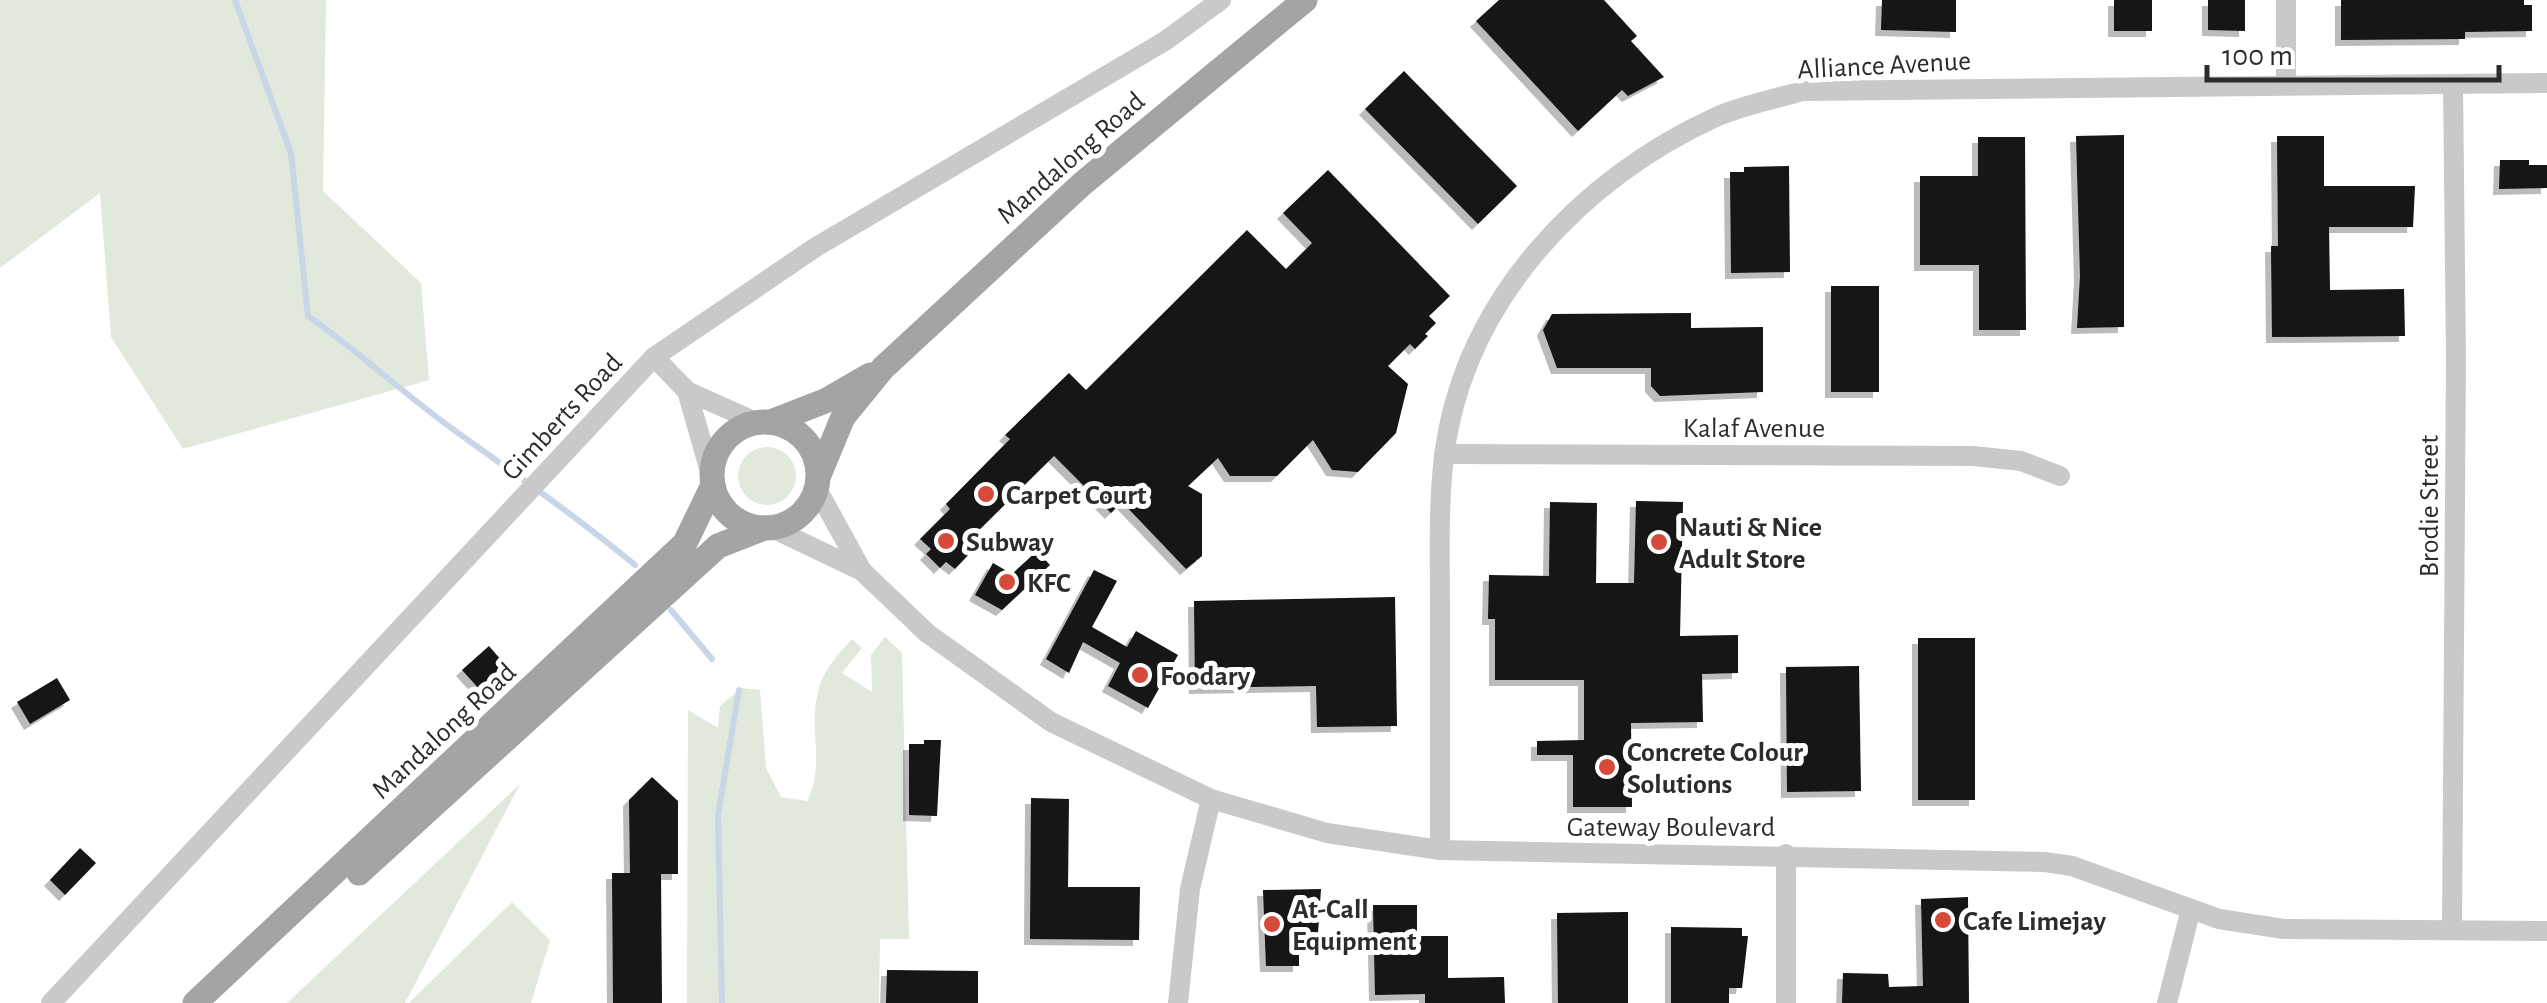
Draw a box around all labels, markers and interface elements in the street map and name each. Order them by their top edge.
scale bar [2207,20,2500,82]
text: 100 m [2222,41,2293,71]
street label: Alliance Avenue [1797,47,1972,85]
street label: Mandalong Road [992,87,1150,230]
street label: Gimberts Road [497,349,628,486]
street label: Kalaf Avenue [1683,415,1825,443]
street label: Brodie Street [2416,435,2444,577]
place label: Carpet Court [1006,482,1147,510]
marker: Carpet Court [975,483,997,505]
place label: Nauti & Nice Adult Store [1679,514,1822,574]
place label: Subway [966,529,1054,557]
marker: Subway [935,530,957,552]
marker: Nauti & Nice Adult Store [1648,531,1670,553]
place label: KFC [1027,570,1071,598]
marker: KFC [996,571,1018,593]
street label: Mandalong Road [367,658,522,805]
place label: Foodary [1160,663,1251,691]
marker: Foodary [1129,664,1151,686]
place label: Concrete Colour Solutions [1627,739,1803,799]
marker: Concrete Colour Solutions [1596,756,1618,778]
street label: Gateway Boulevard [1567,814,1775,842]
place label: At-Call Equipment [1292,896,1417,956]
place label: Cafe Limejay [1963,908,2107,936]
marker: Cafe Limejay [1932,909,1954,931]
marker: At-Call Equipment [1261,913,1283,935]

